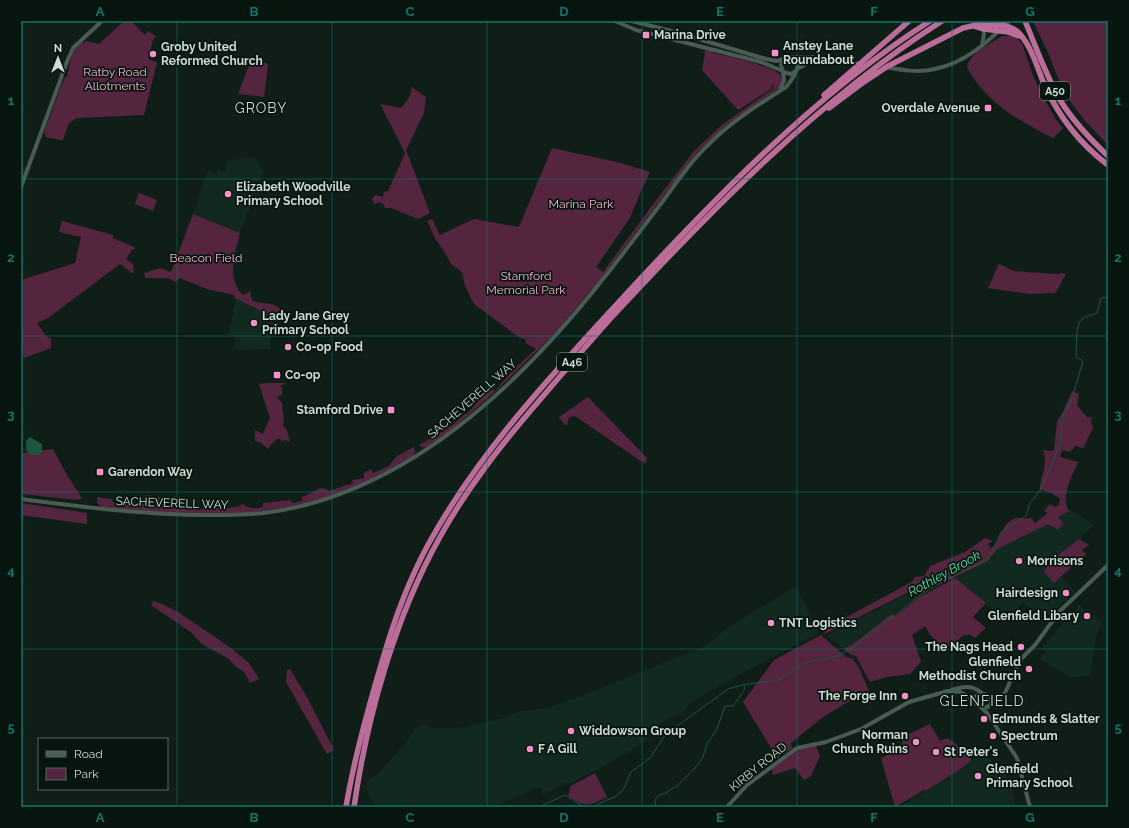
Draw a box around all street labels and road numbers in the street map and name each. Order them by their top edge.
road number: A50 [1040,82,1070,100]
road number: A46 [557,353,587,371]
street label: SACHEVERELL WAY [425,357,519,441]
street label: SACHEVERELL WAY [115,494,229,512]
street label: KIRBY ROAD [726,739,790,794]

